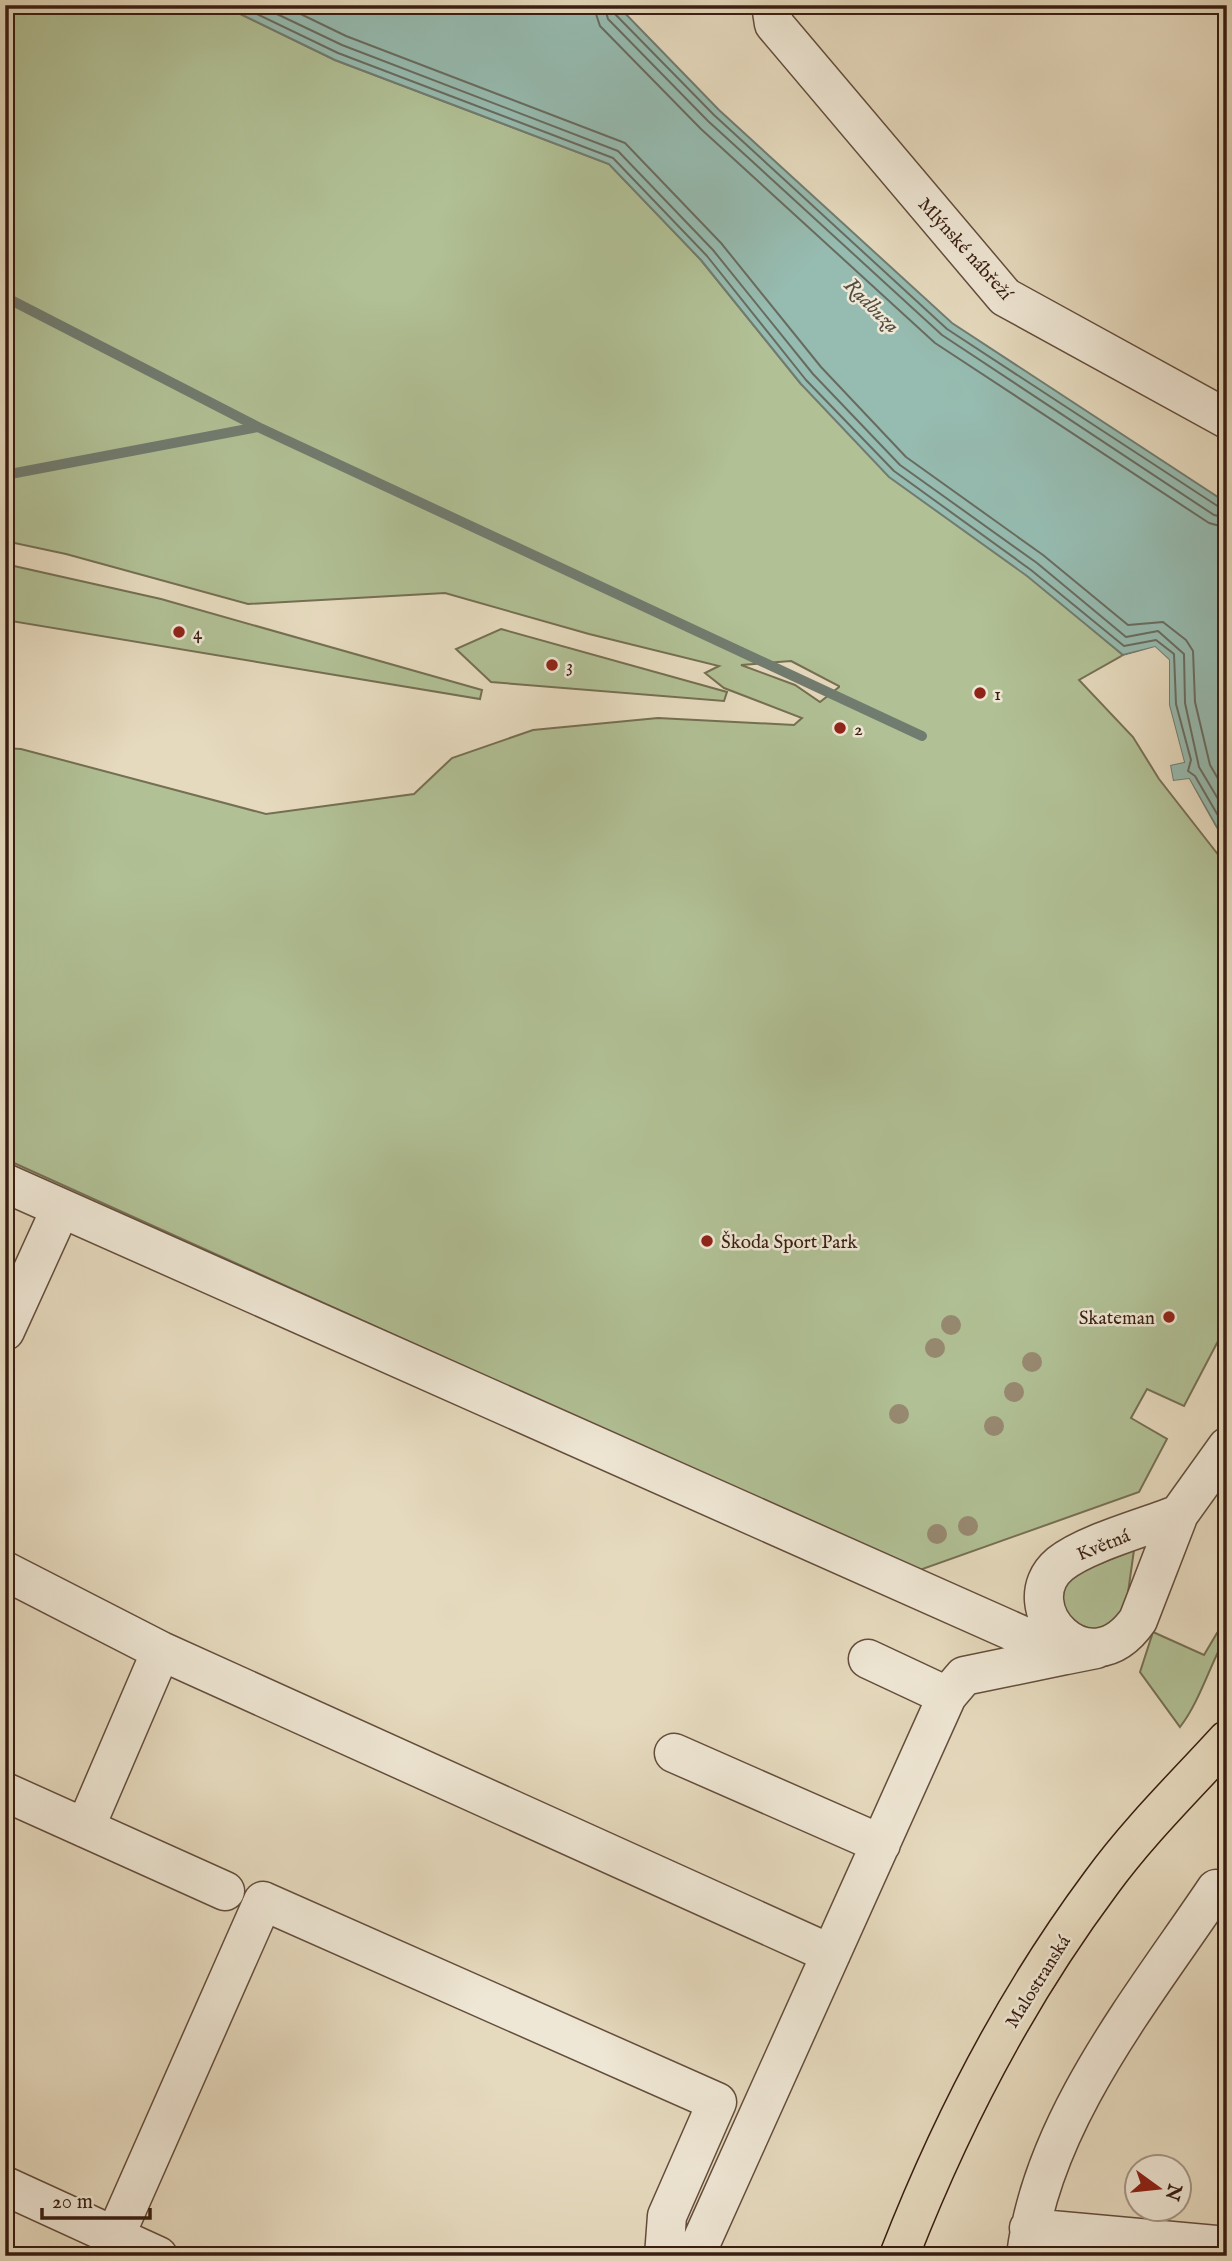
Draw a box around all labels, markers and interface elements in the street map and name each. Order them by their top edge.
street label: Mlýnské nábřeží [912,193,1018,307]
water label: Radbuza [837,272,905,340]
place label: 4 [193,622,203,646]
marker: 4 [171,624,187,640]
place label: 3 [566,655,573,679]
marker: 3 [544,657,560,673]
place label: 1 [994,683,1001,707]
marker: 1 [972,685,988,701]
place label: 2 [854,718,863,742]
marker: 2 [832,720,848,736]
place label: Škoda Sport Park [721,1230,858,1255]
marker: Škoda Sport Park [699,1233,715,1249]
place label: Skateman [1079,1307,1155,1331]
marker: Skateman [1161,1309,1177,1325]
street label: Květná [1074,1524,1135,1567]
street label: Malostranská [1001,1931,1077,2033]
north arrow [1124,2152,1194,2222]
scale bar [42,2177,150,2221]
text: N [1159,2180,1186,2203]
text: 20 m [52,2189,93,2216]

